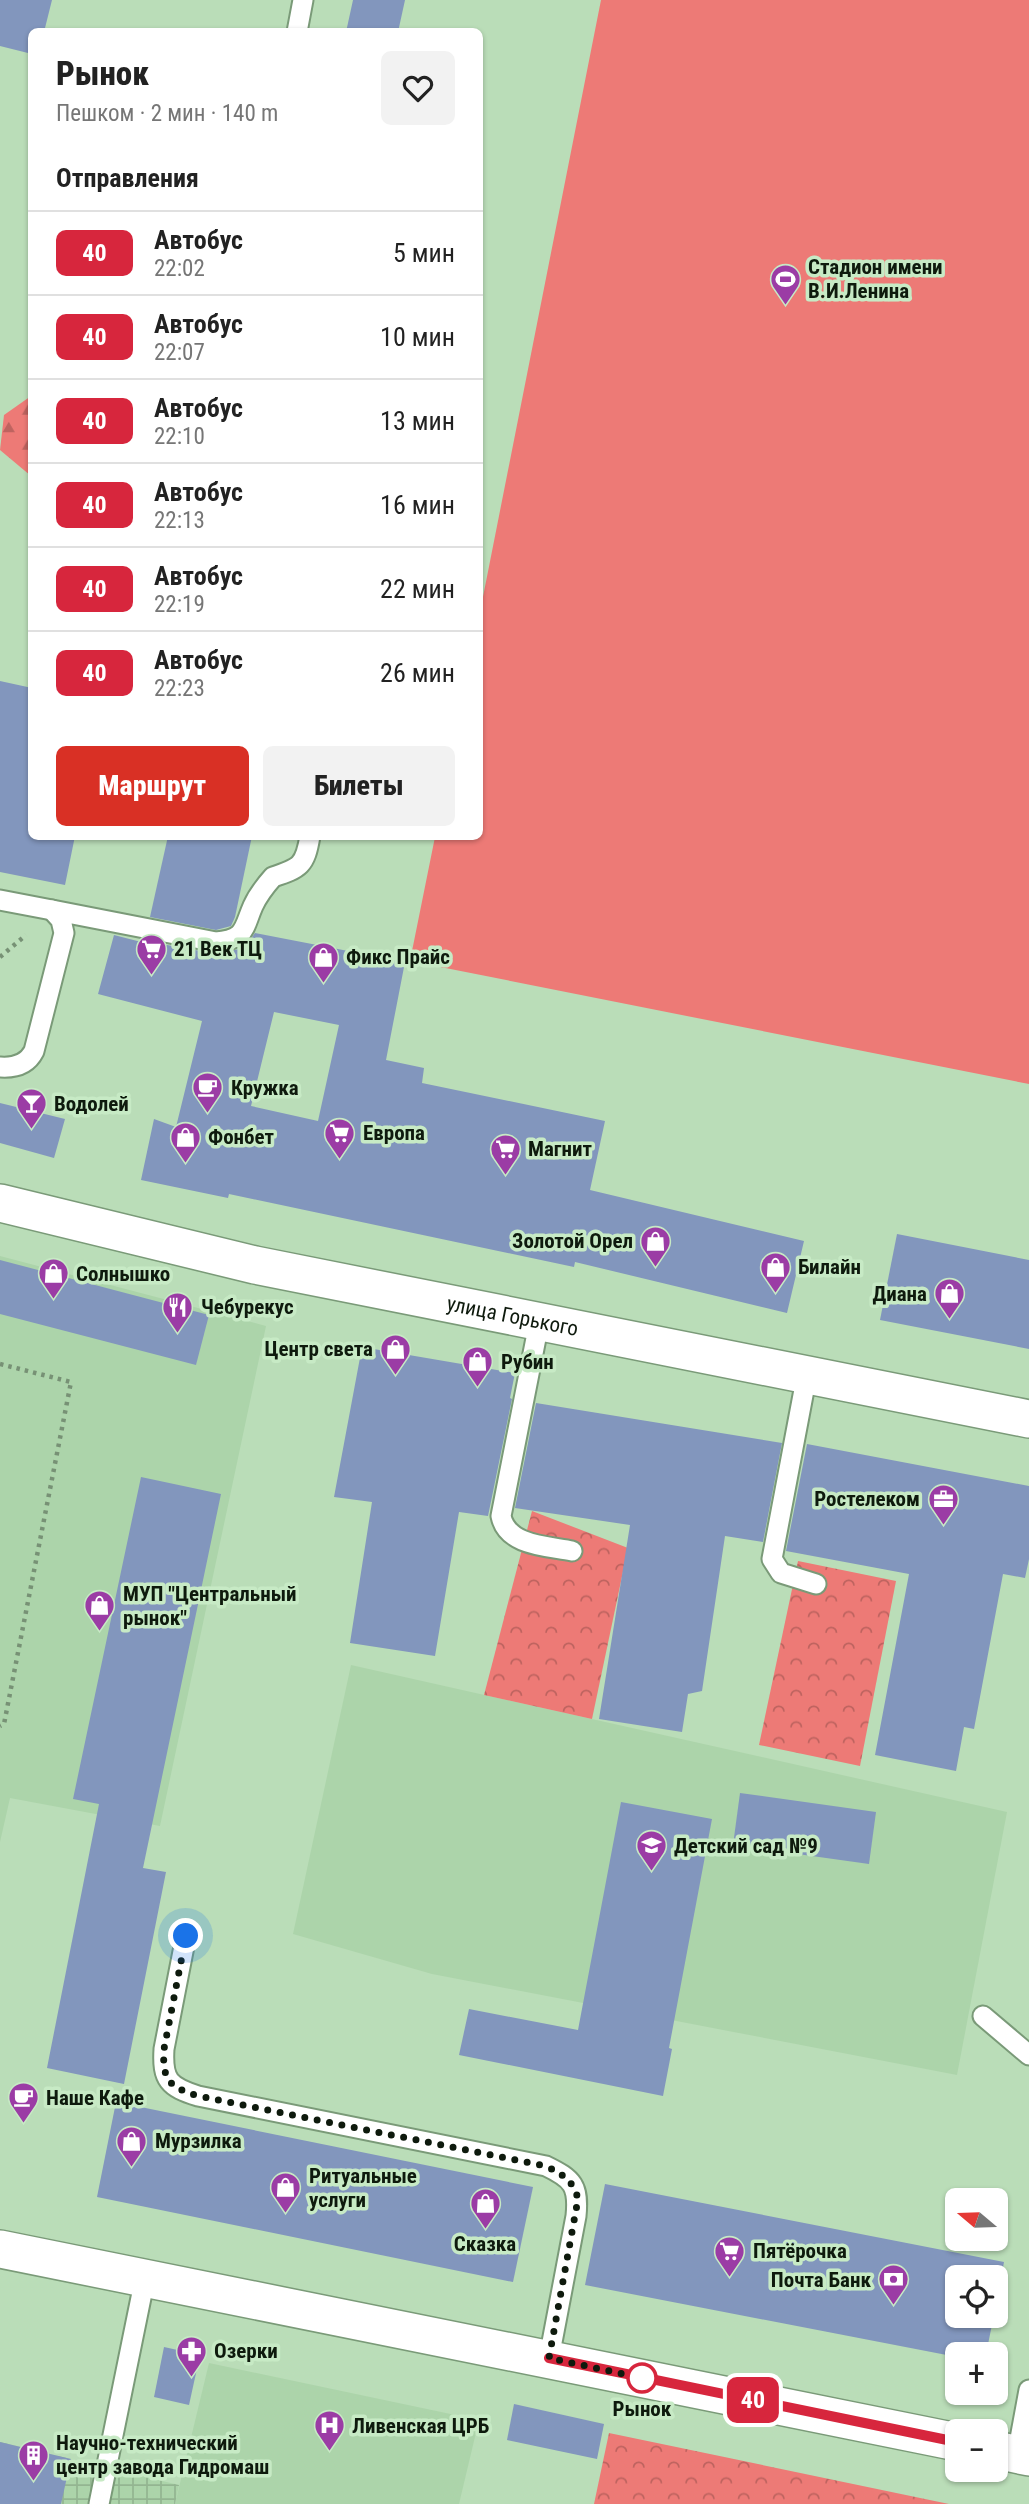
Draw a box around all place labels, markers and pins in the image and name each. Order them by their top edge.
place label: Стадион имени В.И.Ленина [808,255,943,303]
sports icon: Стадион имени В.И.Ленина [768,262,802,306]
supermarket icon: 21 Век ТЦ [134,932,168,976]
place label: 21 Век ТЦ [174,937,262,961]
shop icon: Фикс Прайс [306,940,340,984]
place label: Фикс Прайс [346,945,450,969]
cafe icon: Кружка [191,1071,225,1115]
place label: Кружка [231,1076,299,1100]
bar icon: Водолей [14,1087,48,1131]
place label: Водолей [54,1092,129,1116]
supermarket icon: Европа [323,1116,357,1160]
shop icon: Фонбет [168,1120,202,1164]
place label: Европа [363,1121,425,1145]
place label: Фонбет [208,1125,275,1149]
supermarket icon: Магнит [488,1132,522,1176]
place label: Магнит [528,1137,593,1161]
shop icon: Золотой Орел [639,1224,673,1268]
place label: Золотой Орел [512,1229,633,1253]
shop icon: Билайн [758,1250,792,1294]
place label: Билайн [798,1255,861,1279]
shop icon: Солнышко [36,1257,70,1301]
place label: Солнышко [76,1262,170,1286]
shop icon: Диана [933,1277,967,1321]
place label: Диана [872,1282,927,1306]
restaurant icon: Чебурекус [161,1290,195,1334]
place label: Чебурекус [201,1295,294,1319]
shop icon: Центр света [379,1332,413,1376]
place label: Центр света [264,1337,373,1361]
shop icon: Рубин [461,1345,495,1389]
place label: Рубин [501,1350,554,1374]
office icon: Ростелеком [926,1482,960,1526]
place label: Ростелеком [814,1487,920,1511]
place label: МУП "Центральный рынок" [123,1582,297,1630]
shop icon: МУП "Центральный рынок" [83,1589,117,1633]
school or university icon: Детский сад №9 [634,1829,668,1873]
place label: Детский сад №9 [674,1834,818,1858]
cafe icon: Наше Кафе [6,2081,40,2125]
place label: Наше Кафе [46,2086,144,2110]
shop icon: Мурзилка [115,2124,149,2168]
place label: Мурзилка [155,2129,242,2153]
place label: Ритуальные услуги [309,2164,417,2212]
shop icon: Ритуальные услуги [269,2171,303,2215]
shop icon: Сказка [468,2187,502,2231]
place label: Сказка [454,2232,516,2256]
supermarket icon: Пятёрочка [713,2234,747,2278]
place label: Пятёрочка [753,2239,847,2263]
bank icon: Почта Банк [877,2263,911,2307]
place label: Почта Банк [771,2268,871,2292]
pharmacy icon: Озерки [174,2334,208,2378]
place label: Озерки [214,2339,278,2363]
marker: Рынок [627,2363,657,2393]
place label: Рынок [613,2397,672,2421]
hospital icon: Ливенская ЦРБ [312,2409,346,2453]
place label: Ливенская ЦРБ [352,2414,489,2438]
place label: Научно-технический центр завода Гидромаш [56,2431,269,2479]
building icon: Научно-технический центр завода Гидромаш [16,2438,50,2482]

